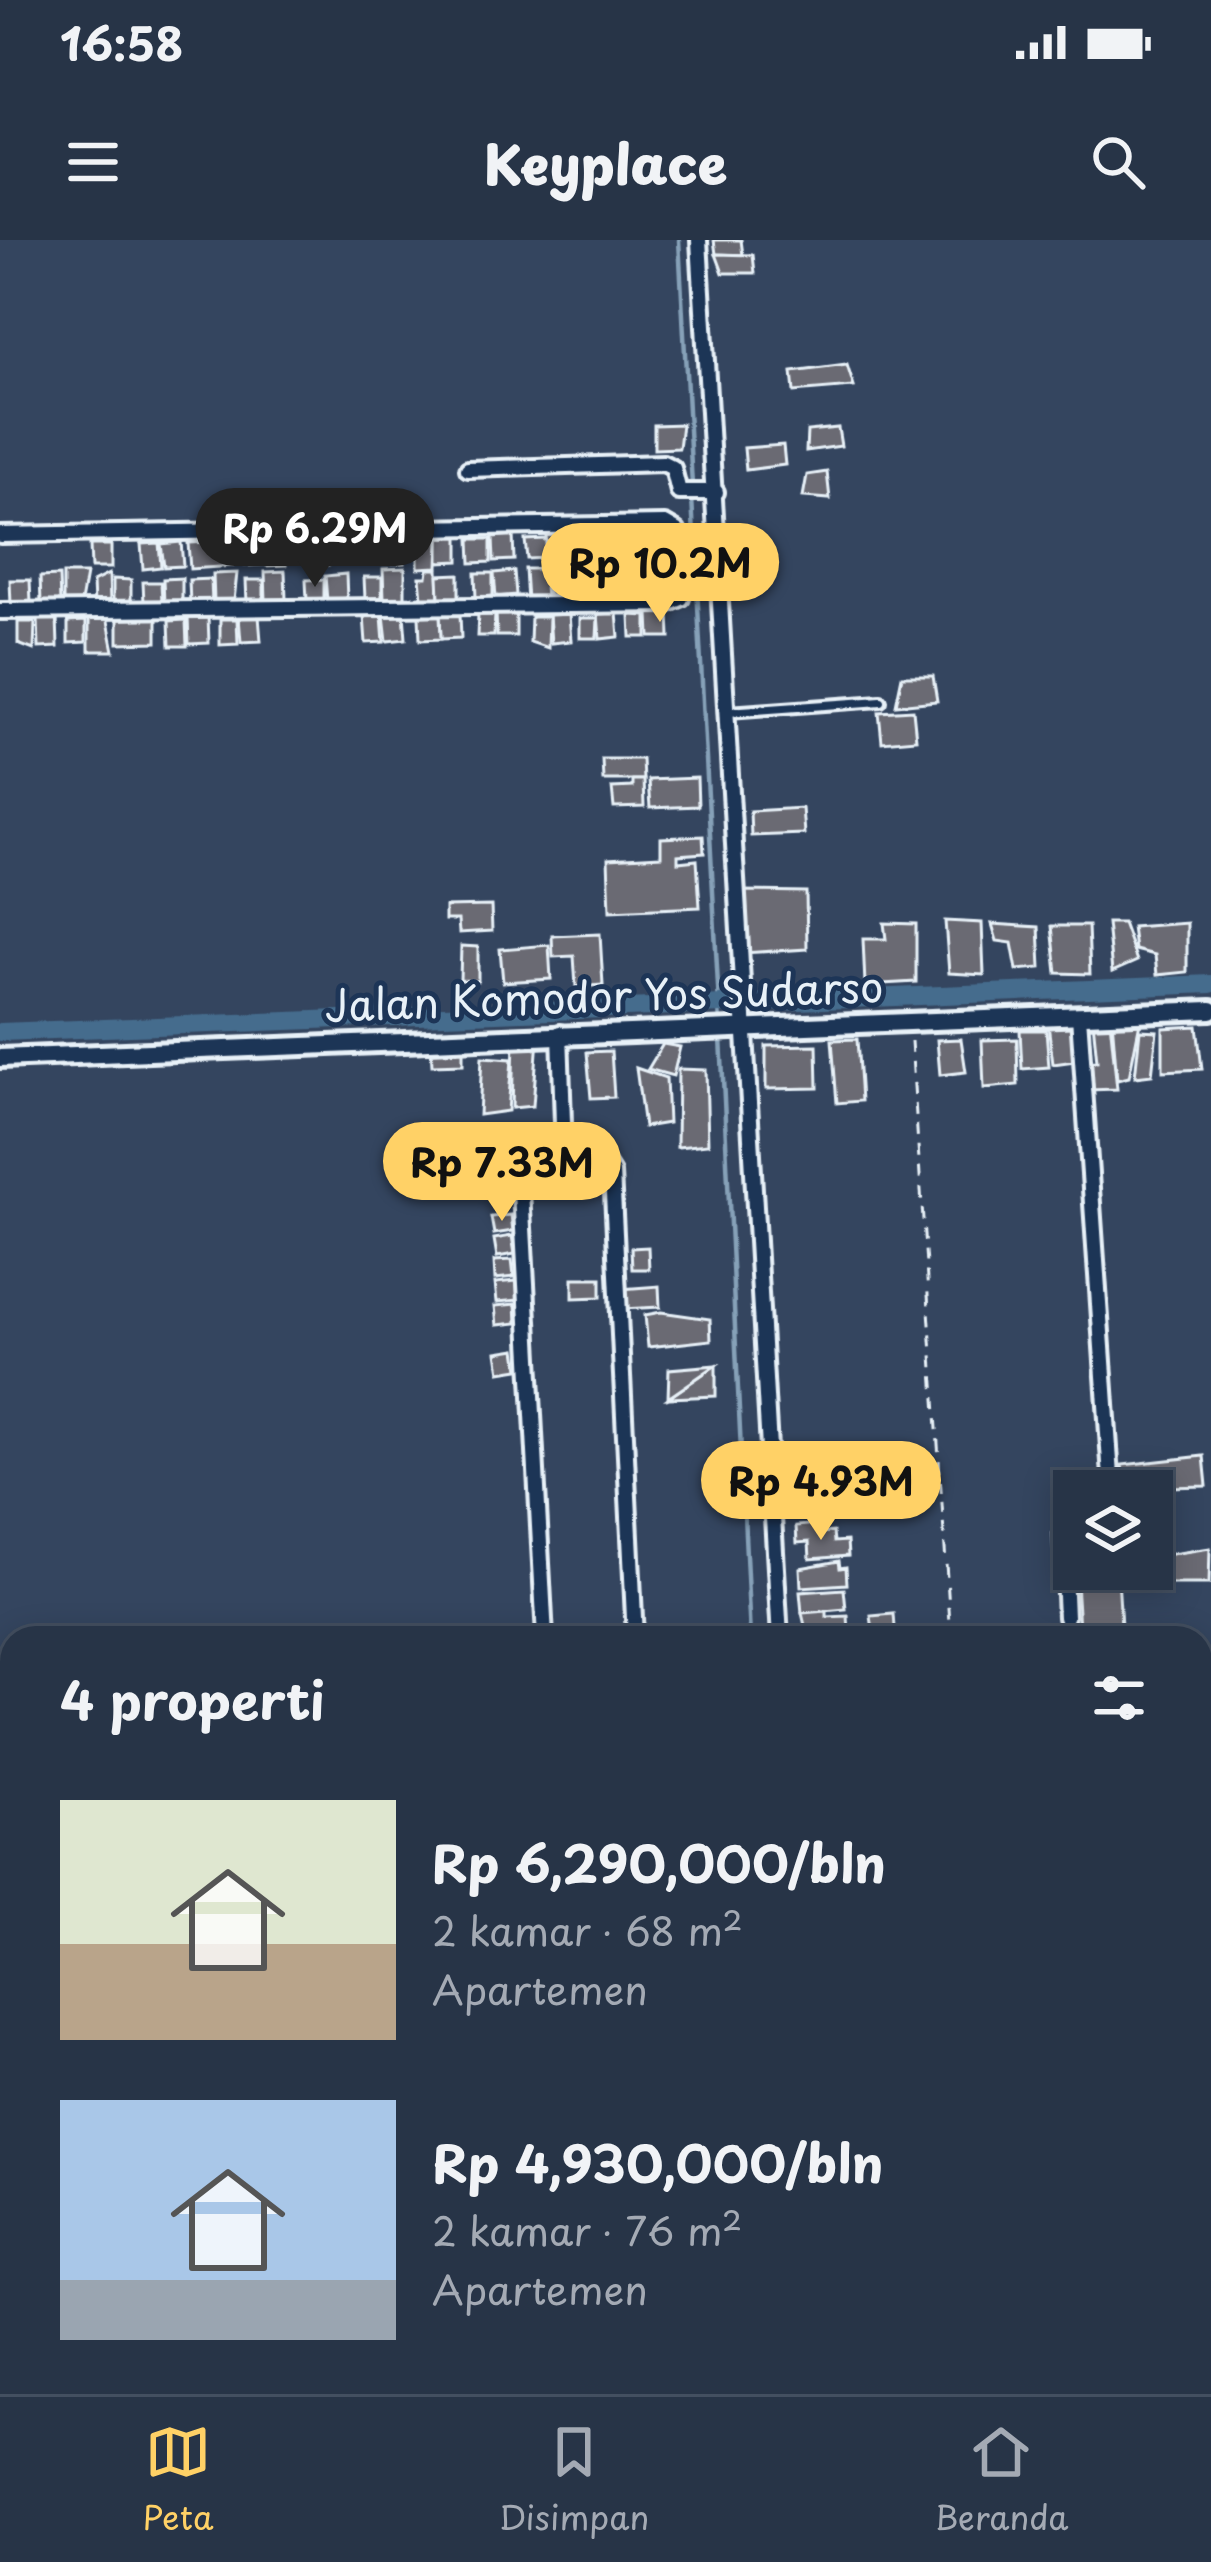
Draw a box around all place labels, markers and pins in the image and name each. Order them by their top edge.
pin: Rp 6.29M [191,488,439,590]
pin: Rp 10.2M [536,523,784,625]
pin: Rp 7.33M [378,1122,626,1224]
pin: Rp 4.93M [697,1441,945,1543]

